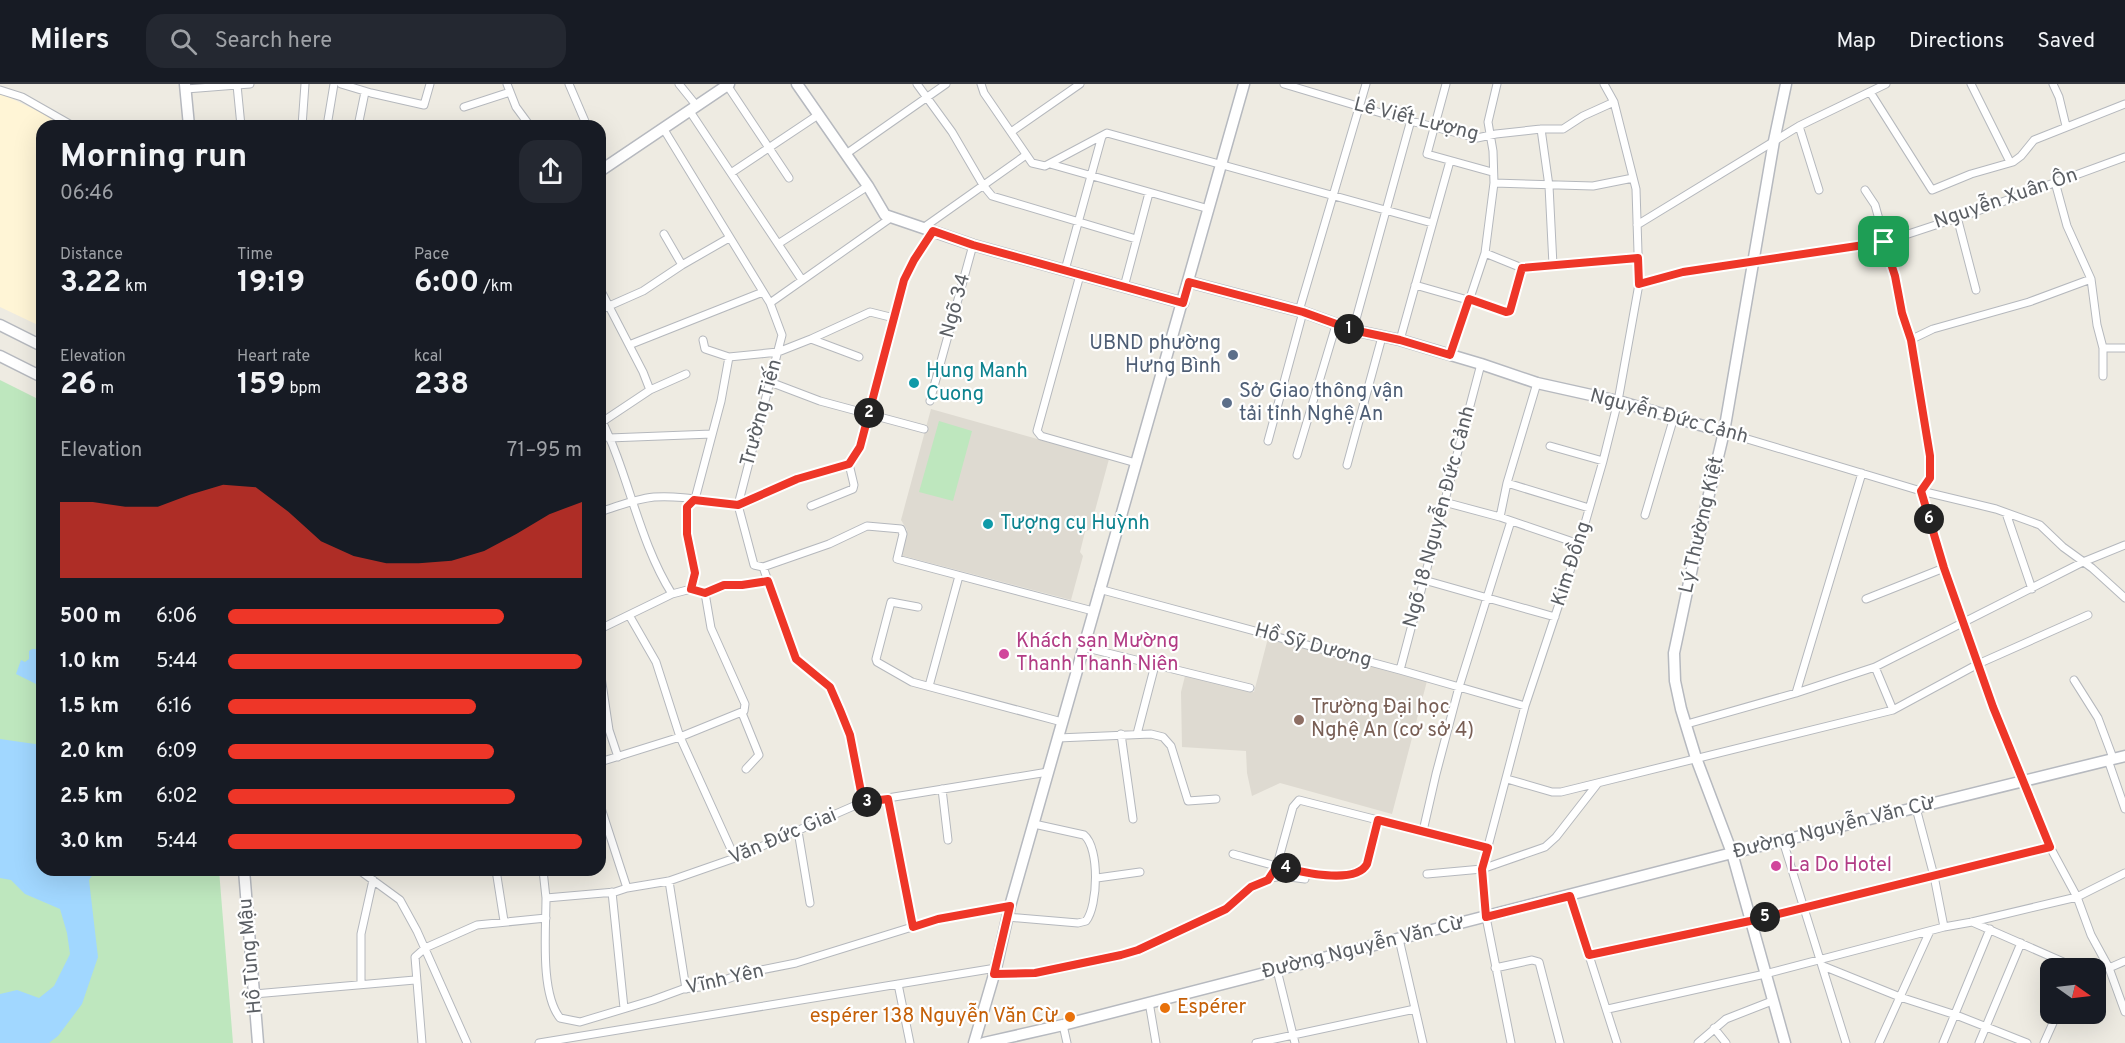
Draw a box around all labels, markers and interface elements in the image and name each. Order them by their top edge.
search box [146,14,566,68]
text: Milers [30,23,110,59]
icon: search [167,25,200,58]
text: Search here [215,28,332,55]
text: Map [1836,28,1876,55]
text: Directions [1909,28,2004,55]
text: Saved [2037,28,2095,55]
street label: Lê Viết Lượng [1351,91,1481,148]
text: Morning run [60,137,247,179]
button: share [519,140,582,203]
street label: Nguyễn Xuân Ôn [1930,160,2081,236]
text: 06:46 [60,181,114,207]
pin [1858,216,1909,267]
icon: arrive [1867,225,1900,258]
text: Distance [60,245,123,265]
text: Time [237,245,273,265]
text: Pace [414,245,449,265]
text: 3.22 [60,265,121,302]
text: 19:19 [237,265,305,302]
text: 6:00 [414,265,479,302]
street label: Ngõ 34 [935,271,977,341]
text: km [121,277,147,297]
text: /km [479,277,513,297]
pin: 1 [1334,314,1364,344]
text: 1 [1346,319,1352,339]
place label: UBND phường Hưng Bình [1089,331,1221,380]
text: Elevation [60,347,126,367]
text: Heart rate [237,347,310,367]
text: kcal [414,347,442,367]
marker: UBND phường Hưng Bình [1226,348,1240,362]
street label: Trường Tiến [734,356,789,470]
place label: Hung Manh Cuong [926,359,1028,408]
text: 26 [60,367,97,404]
text: 159 [237,367,286,404]
text: 238 [414,367,469,404]
marker: Hung Manh Cuong [907,376,921,390]
text: m [97,379,114,399]
text: bpm [286,379,321,399]
place label: Sở Giao thông vận tải tỉnh Nghệ An [1239,379,1404,428]
street label: Nguyễn Đức Cảnh [1587,381,1752,451]
marker: Sở Giao thông vận tải tỉnh Nghệ An [1220,396,1234,410]
pin: 2 [854,398,884,428]
text: 2 [864,403,874,423]
street label: Ngõ 18 Nguyễn Đức Cảnh [1396,403,1482,631]
text: Elevation [60,438,142,464]
text: 71–95 m [507,438,582,464]
street label: Lý Thường Kiệt [1674,454,1730,596]
pin: 6 [1914,504,1944,534]
text: 6 [1924,509,1934,529]
place label: Tượng cụ Huỳnh [1000,511,1150,537]
marker: Tượng cụ Huỳnh [981,517,995,531]
street label: Kim Đồng [1545,518,1598,610]
text: 500 m [60,604,121,630]
text: 6:06 [156,604,197,630]
street label: Hồ Sỹ Dương [1252,617,1375,674]
place label: Khách sạn Mường Thanh Thanh Niên [1016,629,1179,678]
marker: Khách sạn Mường Thanh Thanh Niên [997,647,1011,661]
text: 1.0 km [60,649,120,675]
text: 5:44 [156,649,198,675]
text: 1.5 km [60,694,119,720]
text: 6:16 [156,694,192,720]
place label: Trường Đại học Nghệ An (cơ sở 4) [1311,695,1474,744]
marker: Trường Đại học Nghệ An (cơ sở 4) [1292,713,1306,727]
text: 2.0 km [60,739,124,765]
text: 6:09 [156,739,197,765]
text: 2.5 km [60,784,123,810]
text: 6:02 [156,784,198,810]
pin: 3 [852,787,882,817]
street label: Đường Nguyễn Văn Cừ [1730,788,1938,866]
text: 3 [862,792,872,812]
street label: Văn Đức Giai [725,803,841,871]
text: 3.0 km [60,829,123,855]
text: 5:44 [156,829,198,855]
pin: 4 [1271,853,1301,883]
place label: La Do Hotel [1788,853,1892,879]
text: 4 [1281,858,1291,878]
marker: La Do Hotel [1769,859,1783,873]
street label: Hồ Tùng Mậu [232,897,269,1015]
pin: 5 [1750,902,1780,932]
text: 5 [1760,907,1770,927]
street label: Đường Nguyễn Văn Cừ [1259,908,1467,986]
street label: Vĩnh Yên [683,958,767,1002]
north arrow [2040,958,2106,1024]
map controls [2040,958,2106,1024]
place label: Espérer [1177,995,1247,1021]
marker: Espérer [1158,1001,1172,1015]
place label: espérer 138 Nguyễn Văn Cừ [810,1002,1058,1030]
marker: espérer 138 Nguyễn Văn Cừ [1063,1010,1077,1024]

